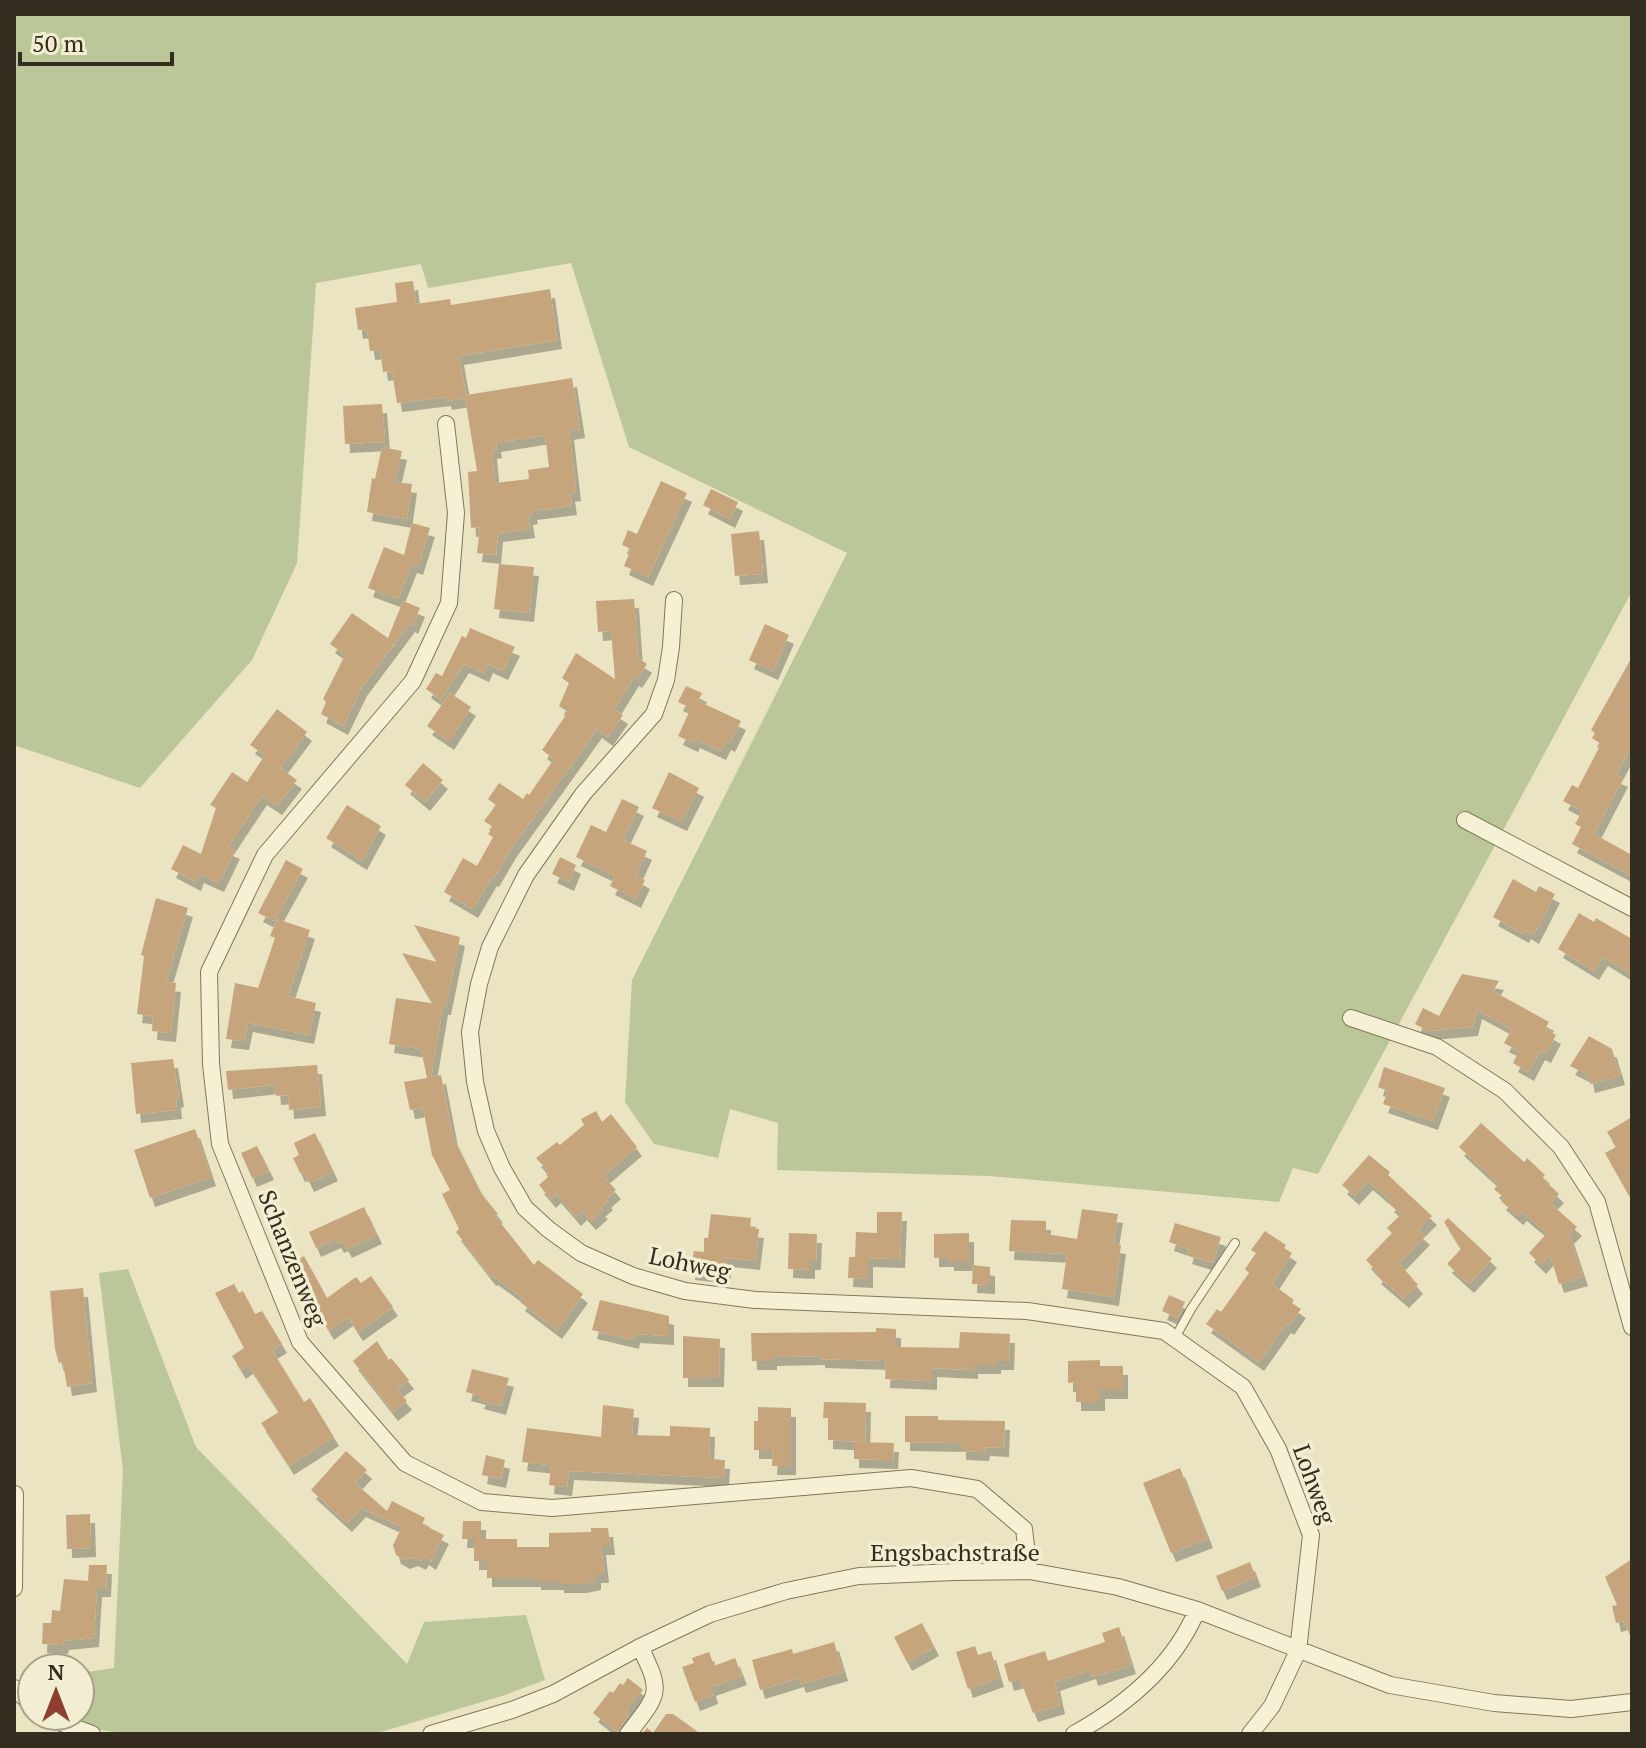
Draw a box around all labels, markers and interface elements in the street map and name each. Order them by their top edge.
scale bar [20,16,172,66]
text: 50 m [32,27,84,59]
street label: Schanzenweg [251,1185,335,1331]
street label: Lohweg [646,1239,734,1287]
street label: Lohweg [1286,1440,1344,1529]
street label: Engsbachstraße [870,1536,1040,1568]
north arrow [16,1652,96,1732]
text: N [48,1657,65,1686]

